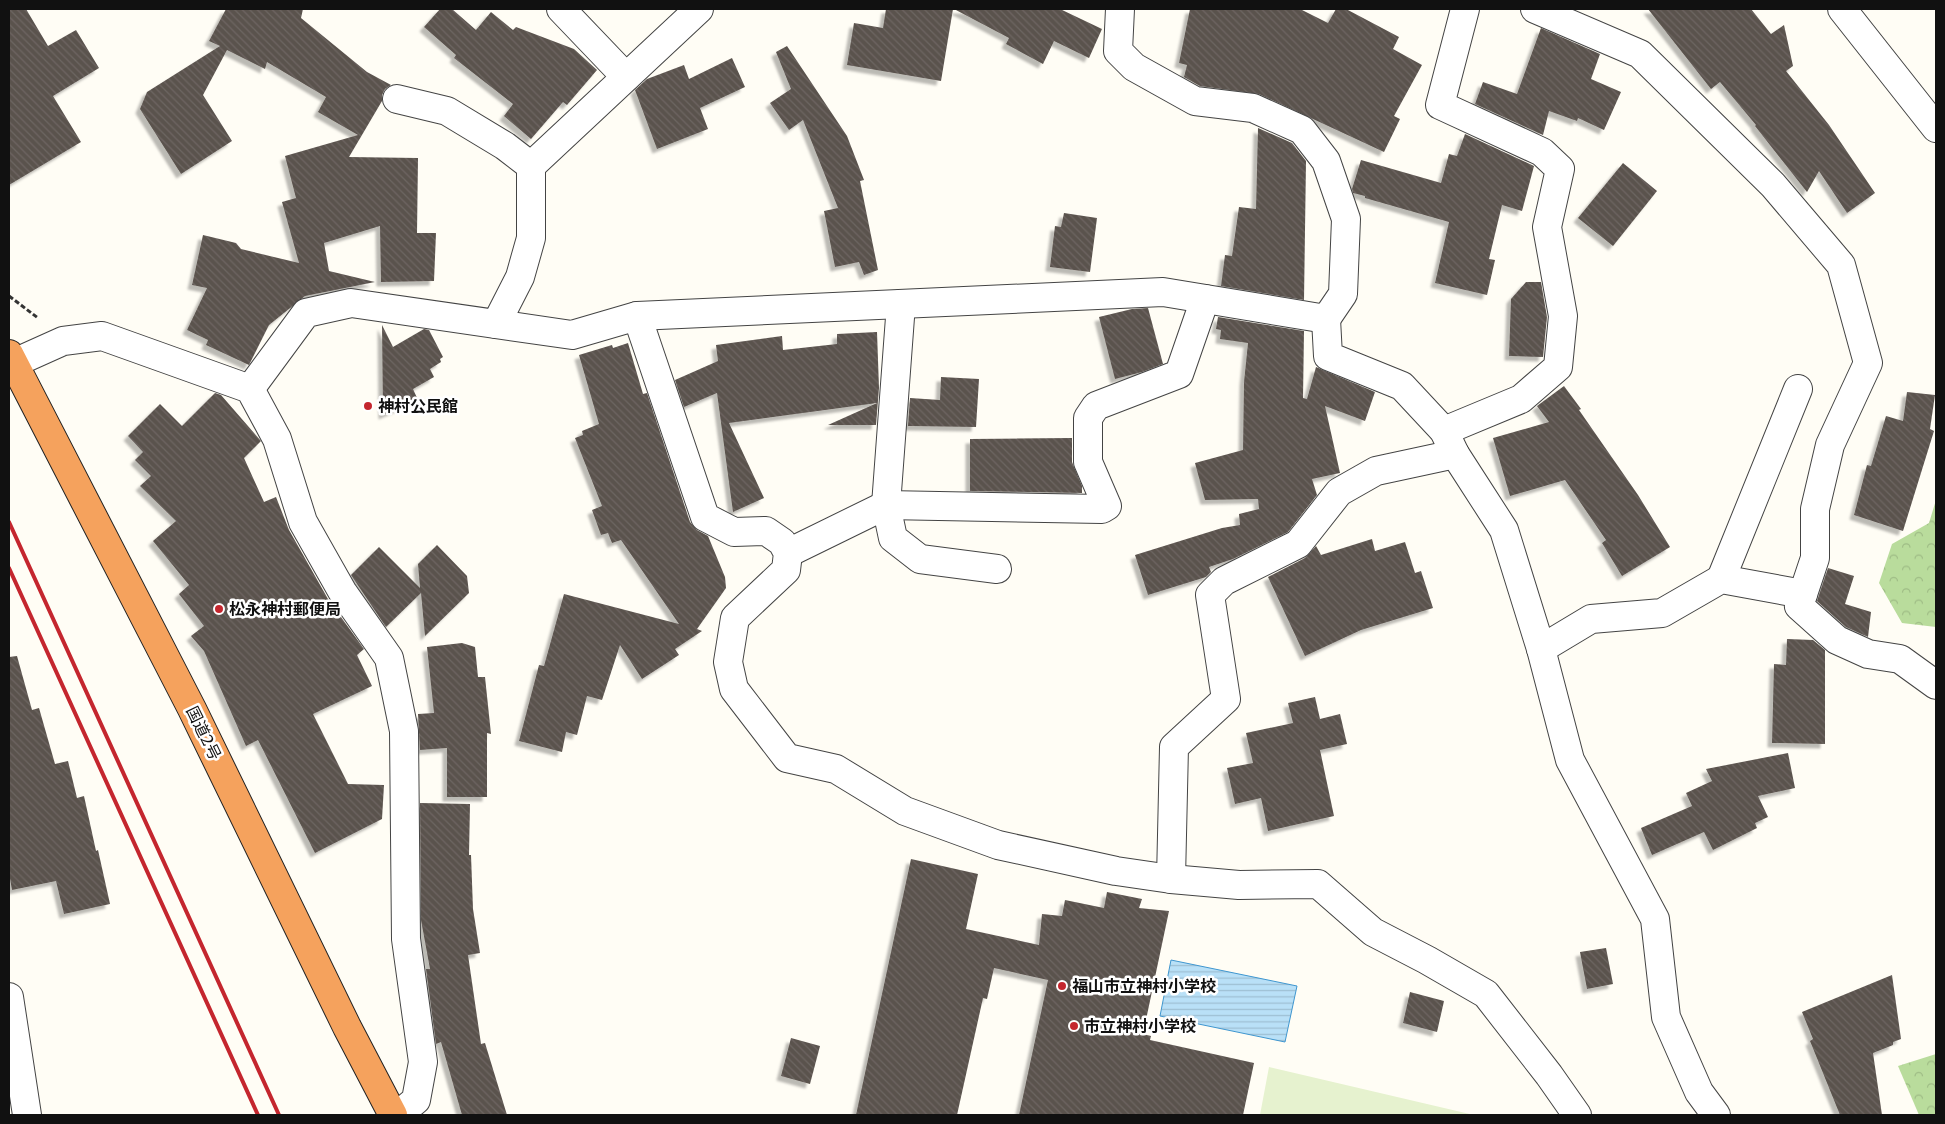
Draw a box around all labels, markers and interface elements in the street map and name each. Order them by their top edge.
place label: 神村公民館 [378,396,458,416]
marker: 神村公民館 [362,400,374,412]
place label: 松永神村郵便局 [229,599,341,619]
marker: 松永神村郵便局 [213,603,225,615]
street label: 国道2号 [182,703,226,763]
place label: 福山市立神村小学校 [1072,976,1216,996]
marker: 福山市立神村小学校 [1056,980,1068,992]
place label: 市立神村小学校 [1084,1016,1196,1036]
marker: 市立神村小学校 [1068,1020,1080,1032]

